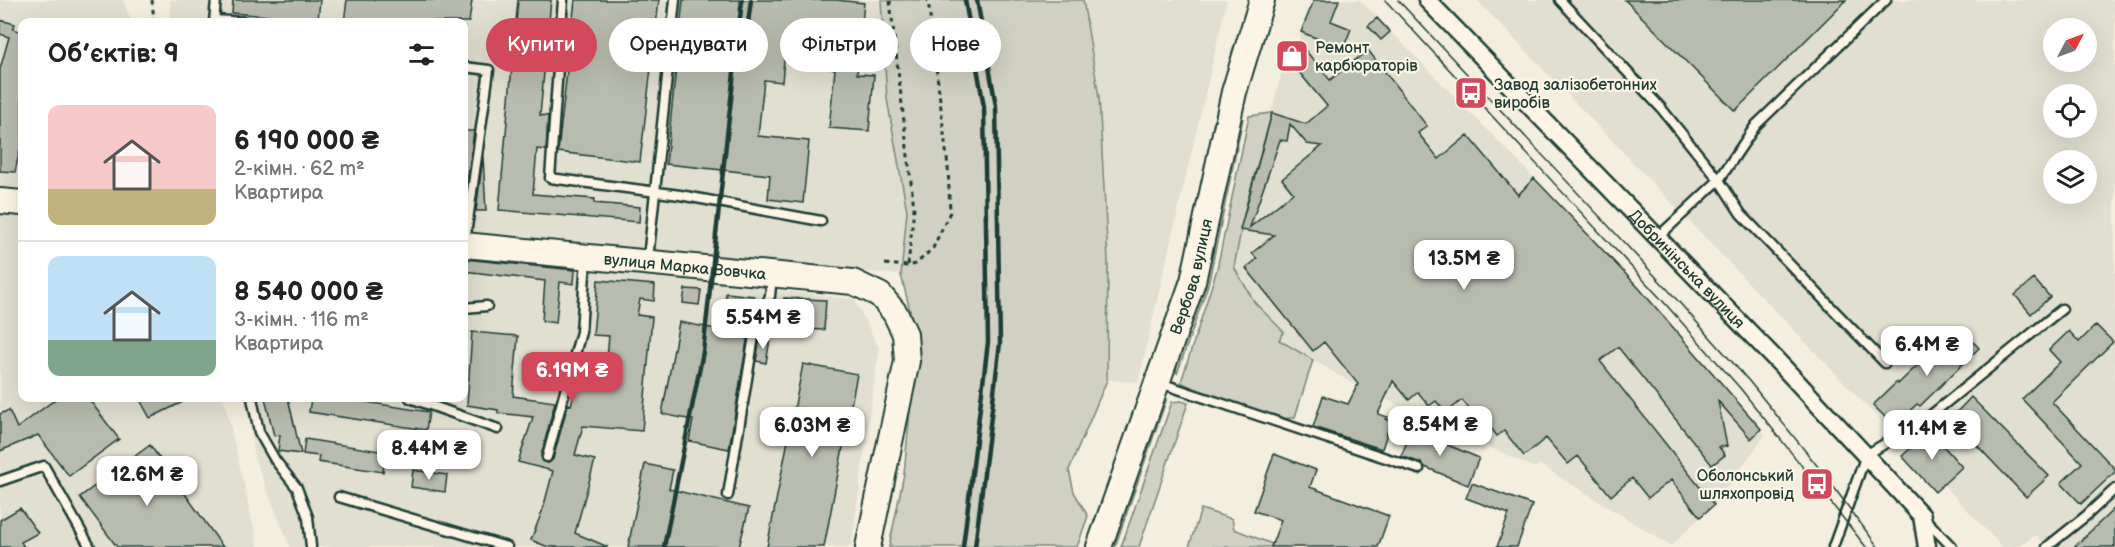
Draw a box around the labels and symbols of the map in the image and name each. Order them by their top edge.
north arrow [2043,18,2097,72]
shop icon: Ремонт карбюраторів [1274,38,1310,74]
place label: Ремонт карбюраторів [1315,39,1418,76]
bus stop icon: Завод залізобетонних виробів [1453,75,1489,111]
place label: Завод залізобетонних виробів [1494,76,1657,113]
street label: Добринінська вулиця [1624,206,1748,333]
street label: Вербова вулиця [1167,217,1217,337]
pin: 13.5M ₴ [1409,240,1519,291]
street label: вулиця Марка Вовчка [603,250,768,285]
pin: 5.54M ₴ [708,299,818,350]
pin: 6.4M ₴ [1878,326,1976,377]
pin: 6.19M ₴ [517,352,627,403]
pin: 8.54M ₴ [1385,406,1495,457]
pin: 6.03M ₴ [757,407,867,458]
pin: 11.4M ₴ [1877,410,1987,461]
pin: 8.44M ₴ [374,430,484,481]
pin: 12.6M ₴ [92,456,202,507]
bus stop icon: Оболонський шляхопровід [1799,466,1835,502]
place label: Оболонський шляхопровід [1697,467,1794,504]

